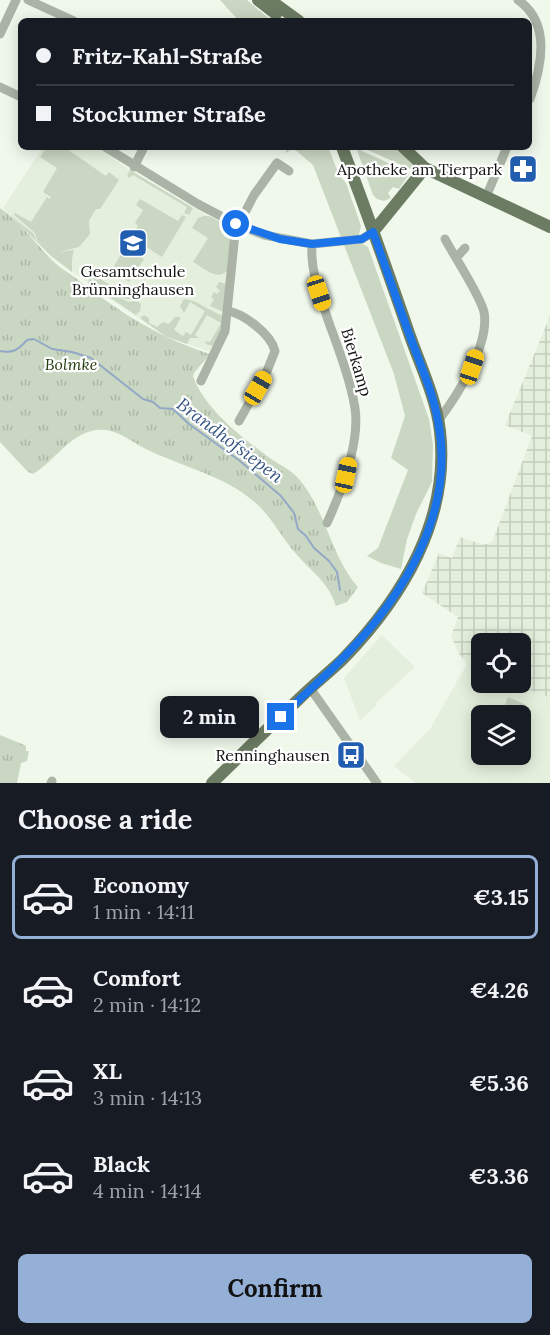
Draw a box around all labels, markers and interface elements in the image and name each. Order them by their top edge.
text: Fritz-Kahl-Straße [72,42,262,70]
text: Stockumer Straße [72,100,266,128]
pharmacy icon: Apotheke am Tierpark [507,153,539,185]
place label: Apotheke am Tierpark [336,159,502,179]
route start [222,210,249,237]
school or university icon: Gesamtschule Brünninghausen [117,227,149,259]
place label: Gesamtschule Brünninghausen [72,261,194,299]
car [305,273,333,313]
street label: Bierkamp [337,325,377,399]
car [458,347,486,387]
park label: Bolmke [45,354,98,374]
car [241,368,275,408]
water label: Brandhofsiepen [172,392,288,488]
car [333,456,359,494]
map controls [471,633,531,765]
button: locate [471,633,531,693]
callout: 2 min [161,696,260,738]
route end [267,703,294,730]
text: 2 min [183,704,236,729]
button: layers [471,705,531,765]
bus stop icon: Renninghausen [335,739,367,771]
place label: Renninghausen [215,745,330,765]
text: Choose a ride [18,802,192,836]
icon: car [21,870,75,924]
text: Economy [93,871,189,899]
text: €3.15 [473,883,529,911]
text: 1 min · 14:11 [93,899,194,924]
icon: car [21,963,75,1017]
text: Comfort [93,964,181,992]
text: €4.26 [470,976,529,1004]
text: 2 min · 14:12 [93,992,201,1017]
icon: car [21,1056,75,1110]
text: XL [93,1057,122,1085]
text: €5.36 [469,1069,529,1097]
text: 3 min · 14:13 [93,1085,202,1110]
icon: car [21,1149,75,1203]
text: Black [93,1150,150,1178]
text: €3.36 [469,1162,529,1190]
text: 4 min · 14:14 [93,1178,202,1203]
button: Confirm [18,1254,532,1323]

